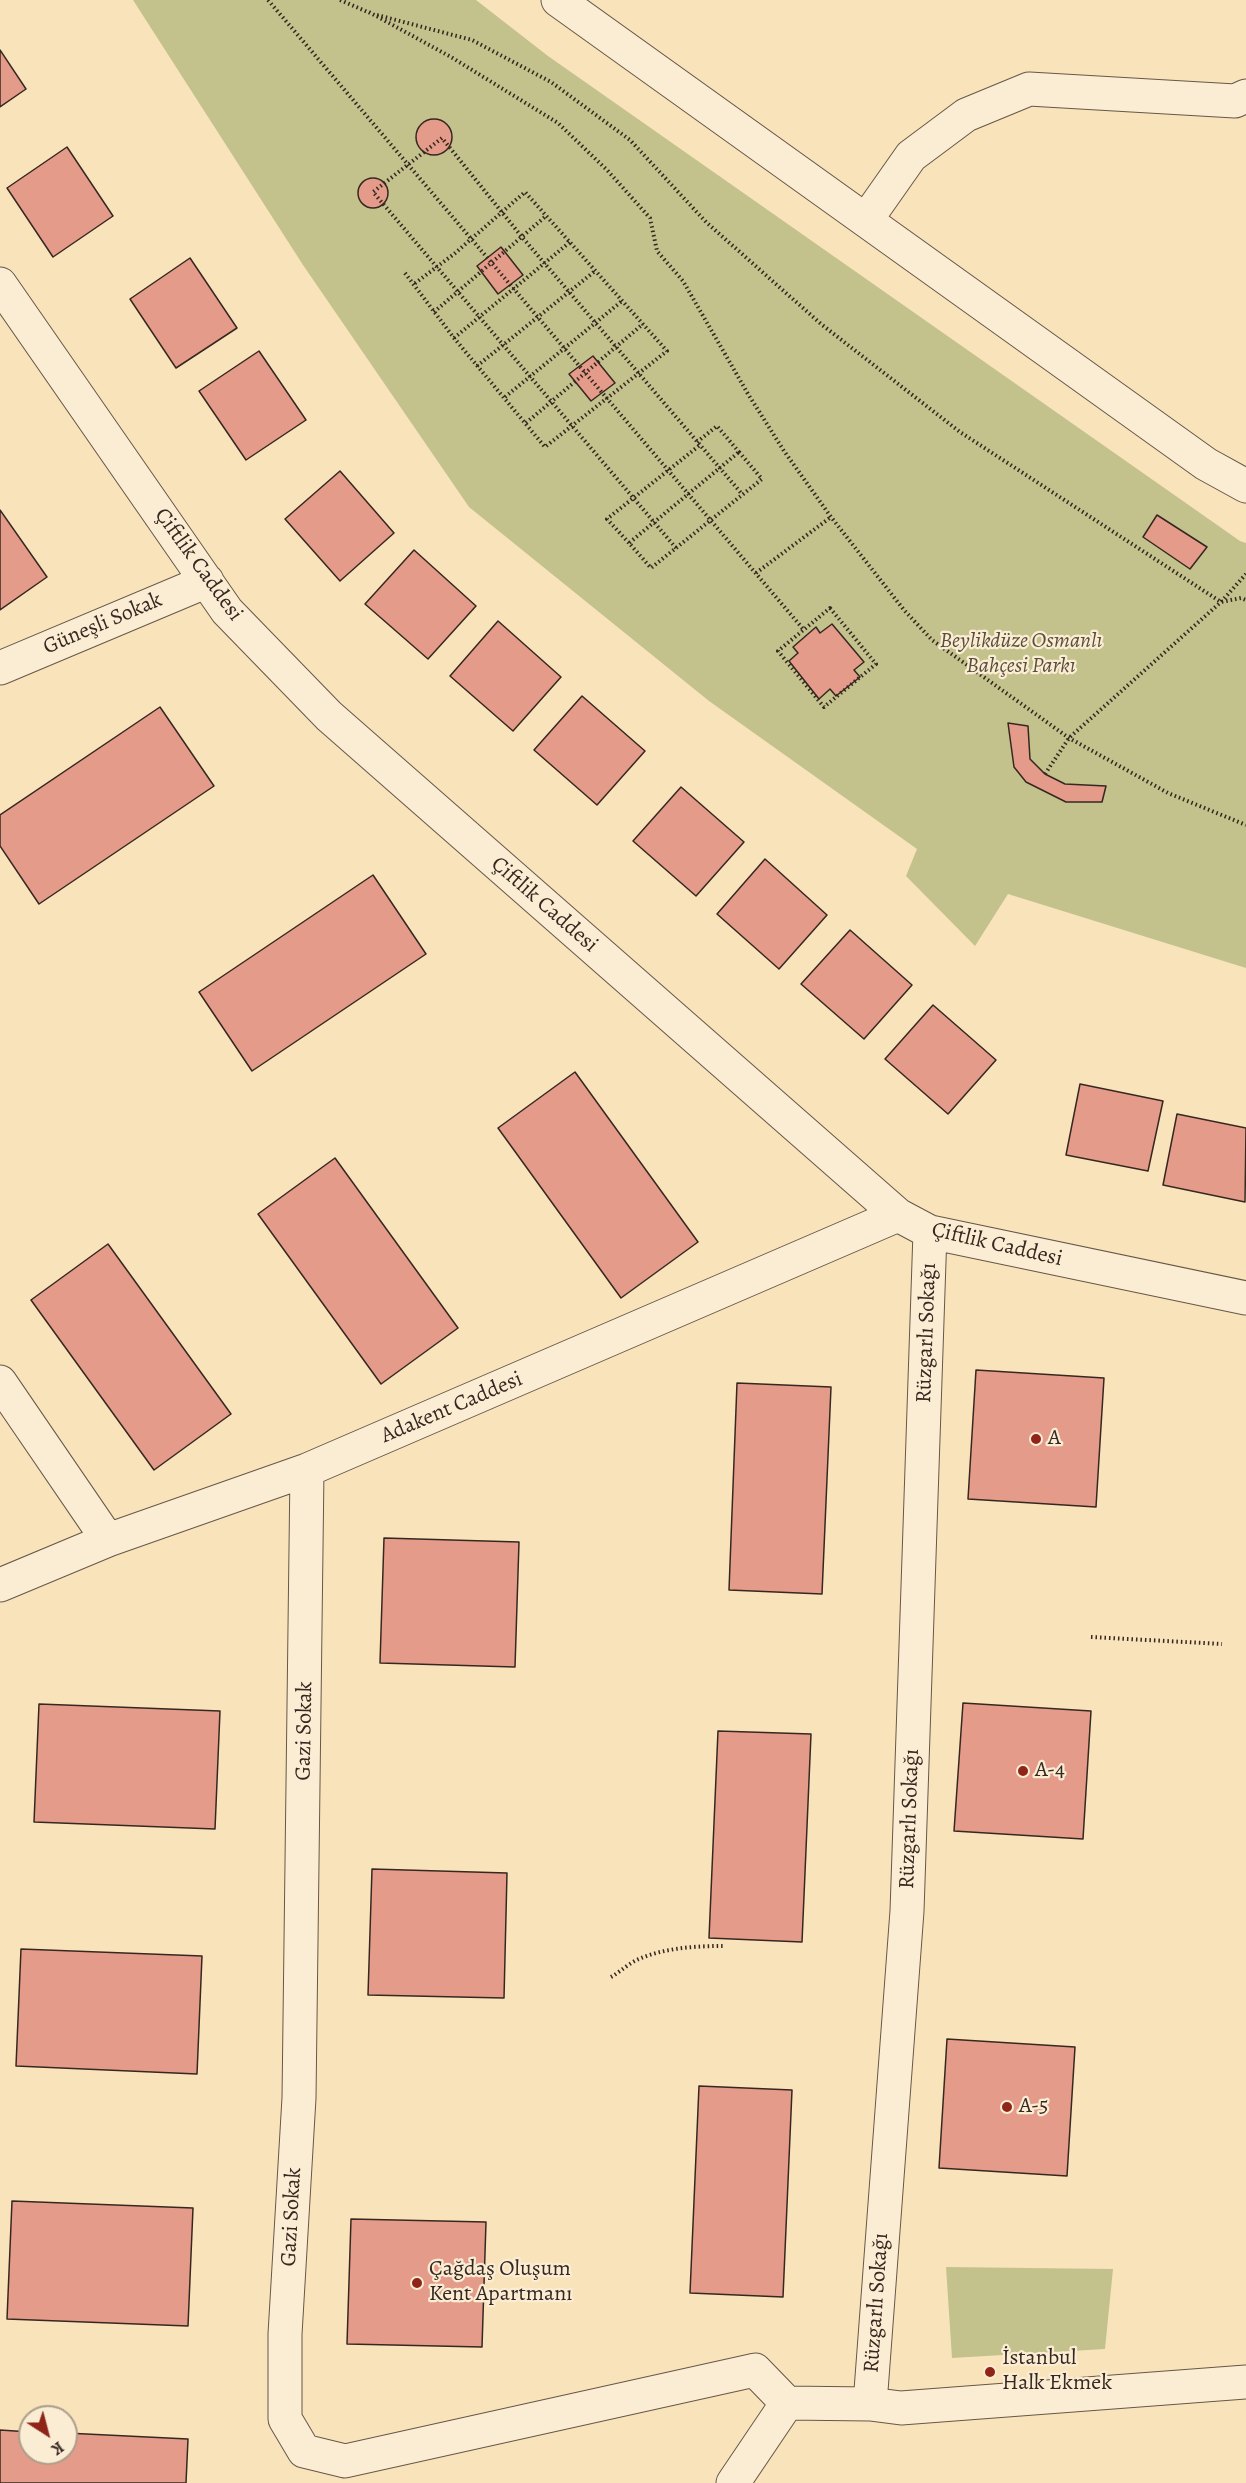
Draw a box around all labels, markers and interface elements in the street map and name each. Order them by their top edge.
street label: Çiftlik Caddesi [148,503,248,627]
street label: Güneşli Sokak [40,587,166,661]
park label: Beylikdüze Osmanlı Bahçesi Parkı [940,629,1102,680]
street label: Çiftlik Caddesi [485,851,603,959]
street label: Çiftlik Caddesi [929,1217,1065,1273]
street label: Rüzgarlı Sokağı [911,1262,943,1404]
street label: Adakent Caddesi [377,1366,527,1450]
place label: A [1048,1426,1061,1452]
marker: A [1029,1432,1043,1446]
street label: Gazi Sokak [291,1681,319,1781]
street label: Rüzgarlı Sokağı [894,1748,926,1890]
place label: A-4 [1035,1758,1065,1784]
marker: A-4 [1016,1764,1030,1778]
place label: A-5 [1019,2094,1049,2120]
marker: A-5 [1000,2100,1014,2114]
street label: Gazi Sokak [276,2167,308,2267]
street label: Rüzgarlı Sokağı [859,2232,895,2374]
place label: Çağdaş Oluşum Kent Apartmanı [429,2257,572,2308]
marker: Çağdaş Oluşum Kent Apartmanı [410,2276,424,2290]
place label: İstanbul Halk Ekmek [1002,2346,1112,2398]
marker: İstanbul Halk Ekmek [983,2365,997,2379]
north arrow [18,2405,78,2465]
text: K [47,2436,68,2460]

